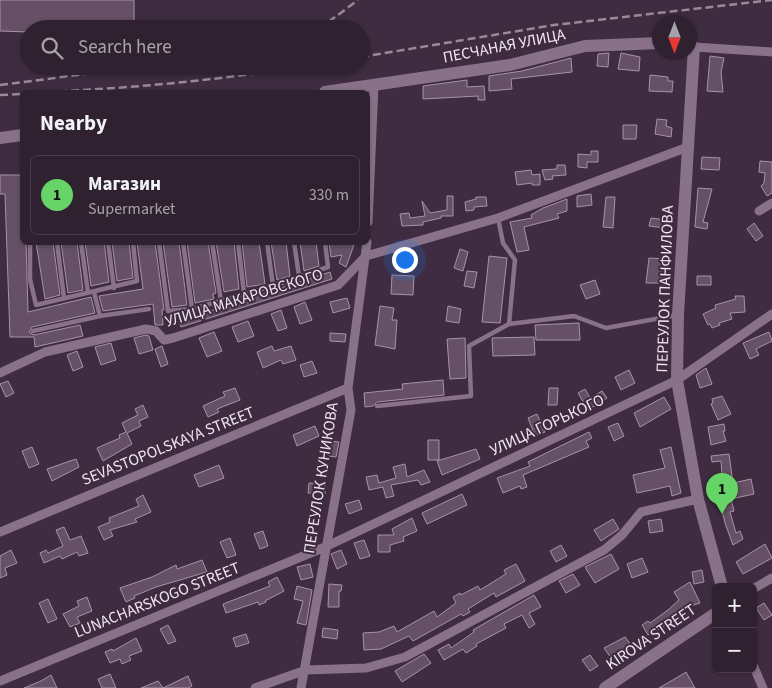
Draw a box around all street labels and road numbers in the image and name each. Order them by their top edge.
street label: ПЕСЧАНАЯ УЛИЦА [441,23,567,69]
street label: ПЕРЕУЛОК ПАНФИЛОВА [651,205,679,373]
street label: УЛИЦА МАКАРОВСКОГО [162,263,326,333]
street label: УЛИЦА ГОРЬКОГО [486,389,608,461]
street label: ПЕРЕУЛОК КУНИКОВА [298,400,344,555]
street label: SEVASTOPOLSKAYA STREET [78,401,258,491]
street label: LUNACHARSKOGO STREET [71,557,243,643]
street label: KIROVA STREET [602,598,701,675]

